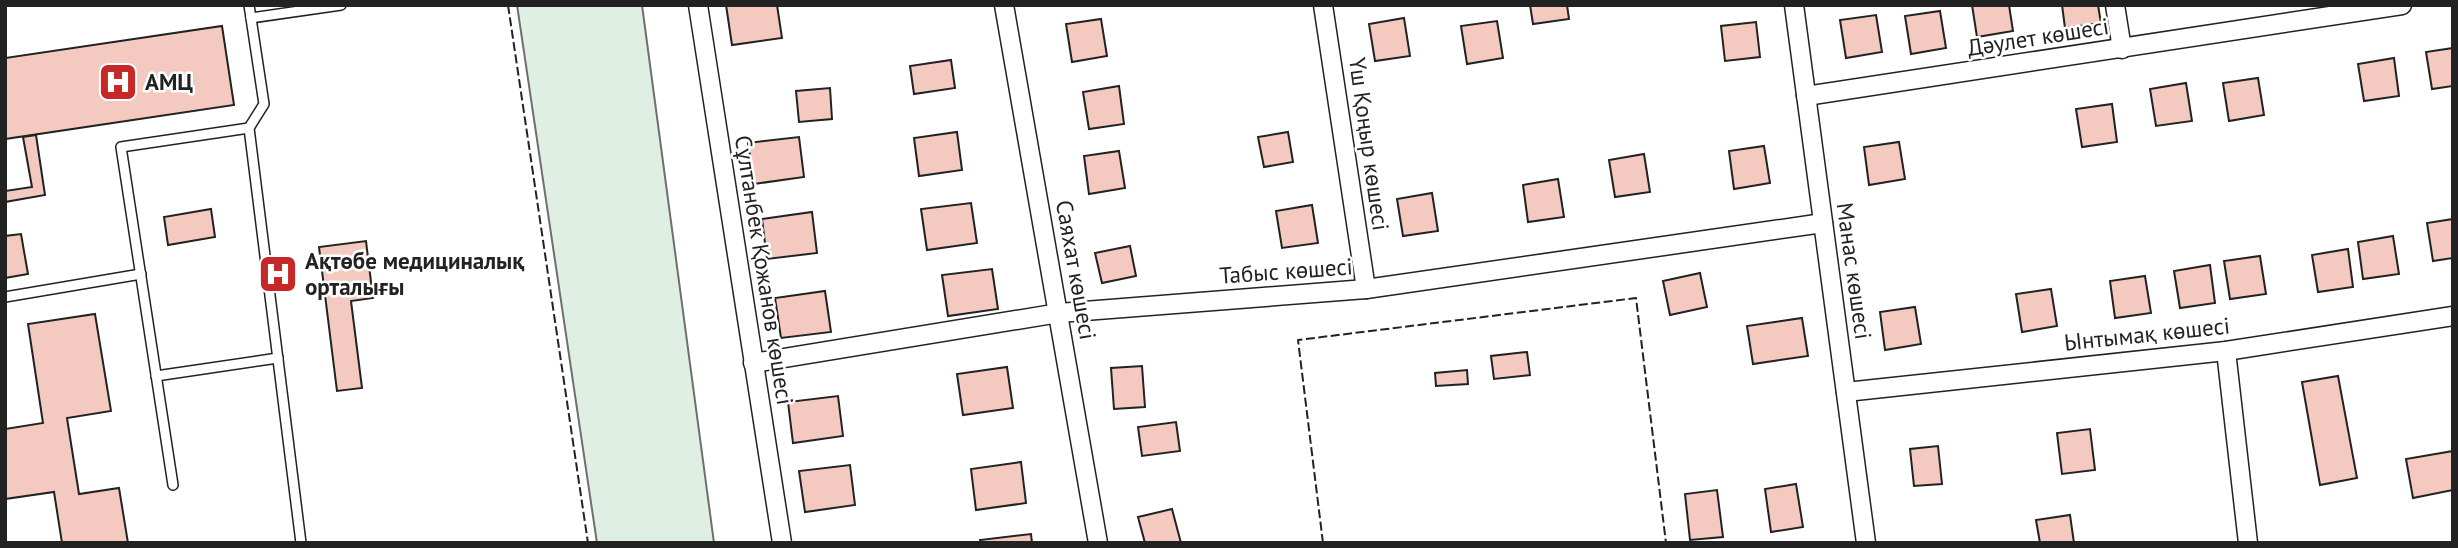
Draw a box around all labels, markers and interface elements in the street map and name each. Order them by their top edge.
street label: Дәулет көшесі [1965,11,2111,62]
street label: Үш Қоңыр көшесі [1343,55,1396,232]
hospital icon: АМЦ [97,61,139,103]
place label: АМЦ [145,67,193,96]
street label: Сұлтанбек Қожанов көшесі [729,133,800,407]
street label: Саяхат көшесі [1050,198,1103,342]
street label: Манас көшесі [1831,201,1878,341]
place label: Ақтөбе медициналық орталығы [305,246,524,301]
street label: Табыс көшесі [1218,251,1354,290]
hospital icon: Ақтөбе медициналық орталығы [257,253,299,295]
street label: Ынтымақ көшесі [2063,310,2231,357]

